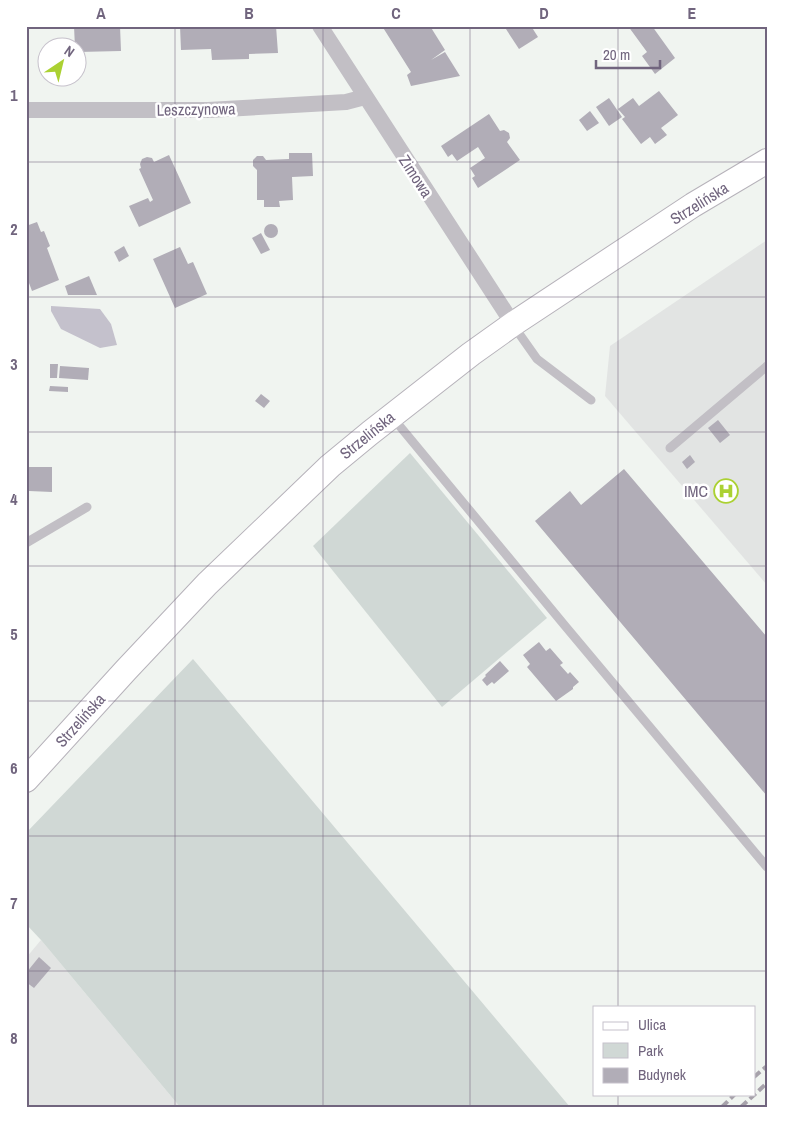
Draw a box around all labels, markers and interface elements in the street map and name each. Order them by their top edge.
text: A [96,2,106,24]
text: B [244,2,254,24]
text: C [391,2,401,24]
text: D [539,2,549,24]
text: E [688,2,697,24]
north arrow [38,38,88,88]
scale bar [596,38,659,70]
text: N [61,42,78,61]
text: 20 m [603,44,630,65]
text: 1 [10,84,18,106]
street label: Leszczynowa [156,97,236,121]
street label: Zimowa [394,150,438,202]
street label: Strzelińska [666,176,733,230]
text: 2 [10,218,18,240]
text: 3 [10,353,18,375]
street label: Strzelińska [335,406,400,464]
hospital icon: IMC [713,478,739,504]
place label: IMC [684,480,708,502]
text: 4 [10,488,18,510]
text: 5 [10,623,18,645]
street label: Strzelińska [50,688,110,751]
text: 6 [10,757,18,779]
text: 7 [10,892,18,914]
legend [593,1006,756,1096]
text: Ulica [638,1014,666,1035]
text: 8 [10,1027,18,1049]
text: Park [638,1040,664,1061]
text: Budynek [638,1064,687,1085]

